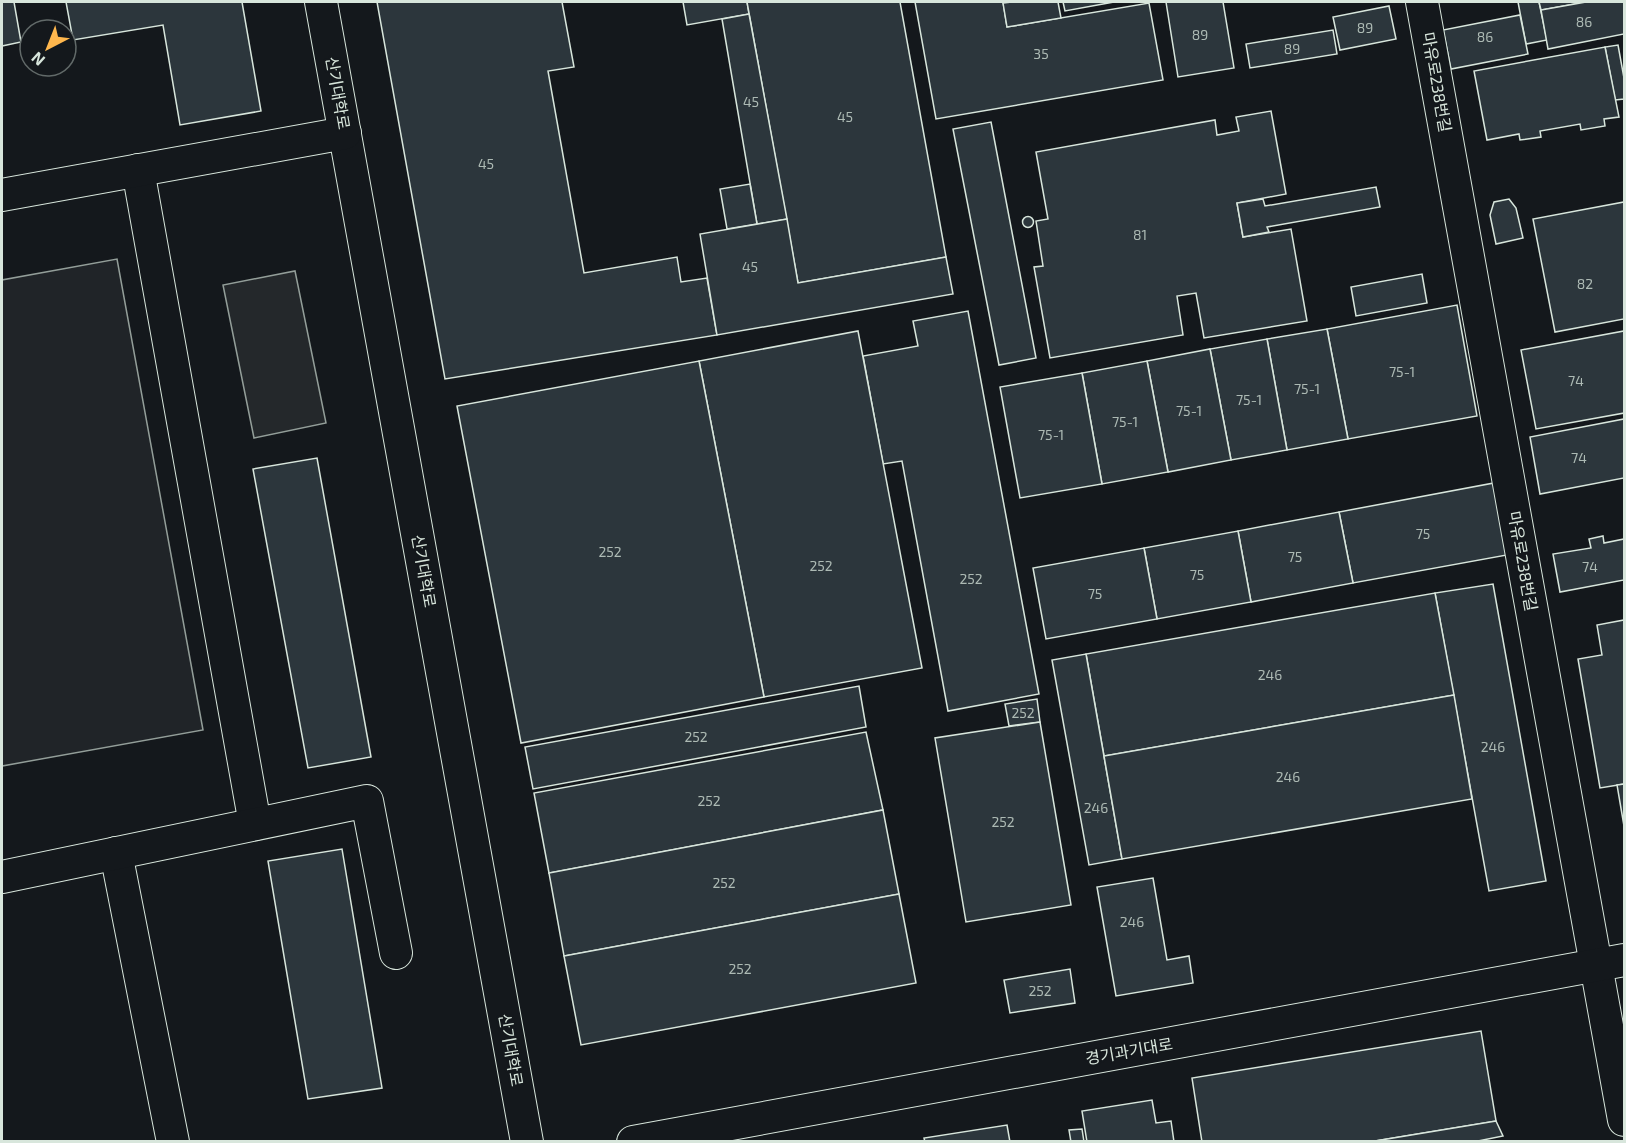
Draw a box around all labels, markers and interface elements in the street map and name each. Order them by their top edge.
house number: 86 [1576,13,1592,30]
north arrow [18,18,78,78]
house number: 89 [1357,19,1373,36]
house number: 89 [1192,26,1208,43]
house number: 86 [1477,28,1493,45]
street label: 마유로238번길 [1419,30,1456,133]
house number: 89 [1284,40,1300,57]
house number: 35 [1033,45,1049,62]
text: N [27,49,48,70]
street label: 산기대학로 [323,55,354,131]
house number: 45 [743,93,759,110]
house number: 45 [837,108,853,125]
house number: 45 [478,155,494,172]
house number: 81 [1133,226,1147,243]
house number: 45 [742,258,758,275]
house number: 82 [1577,275,1593,292]
house number: 75-1 [1389,363,1415,380]
house number: 74 [1568,372,1584,389]
house number: 75-1 [1294,380,1320,397]
house number: 75-1 [1236,391,1262,408]
house number: 75-1 [1176,402,1202,419]
house number: 75-1 [1112,413,1138,430]
house number: 75-1 [1038,426,1064,443]
house number: 74 [1571,449,1587,466]
street label: 마유로238번길 [1505,509,1542,612]
house number: 75 [1416,525,1430,542]
street label: 산기대학로 [409,533,440,609]
house number: 252 [598,543,622,560]
house number: 75 [1288,548,1302,565]
house number: 252 [809,557,833,574]
house number: 74 [1582,558,1598,575]
house number: 75 [1190,566,1204,583]
house number: 252 [959,570,983,587]
house number: 75 [1088,585,1102,602]
house number: 246 [1258,666,1282,683]
house number: 252 [1011,704,1035,721]
house number: 252 [684,728,708,745]
house number: 246 [1481,738,1505,755]
house number: 246 [1276,768,1300,785]
house number: 252 [697,792,721,809]
house number: 246 [1084,799,1108,816]
house number: 252 [991,813,1015,830]
house number: 252 [712,874,736,891]
house number: 246 [1120,913,1144,930]
house number: 252 [728,960,752,977]
house number: 252 [1028,982,1052,999]
street label: 산기대학로 [496,1012,527,1088]
street label: 경기과기대로 [1084,1033,1174,1068]

